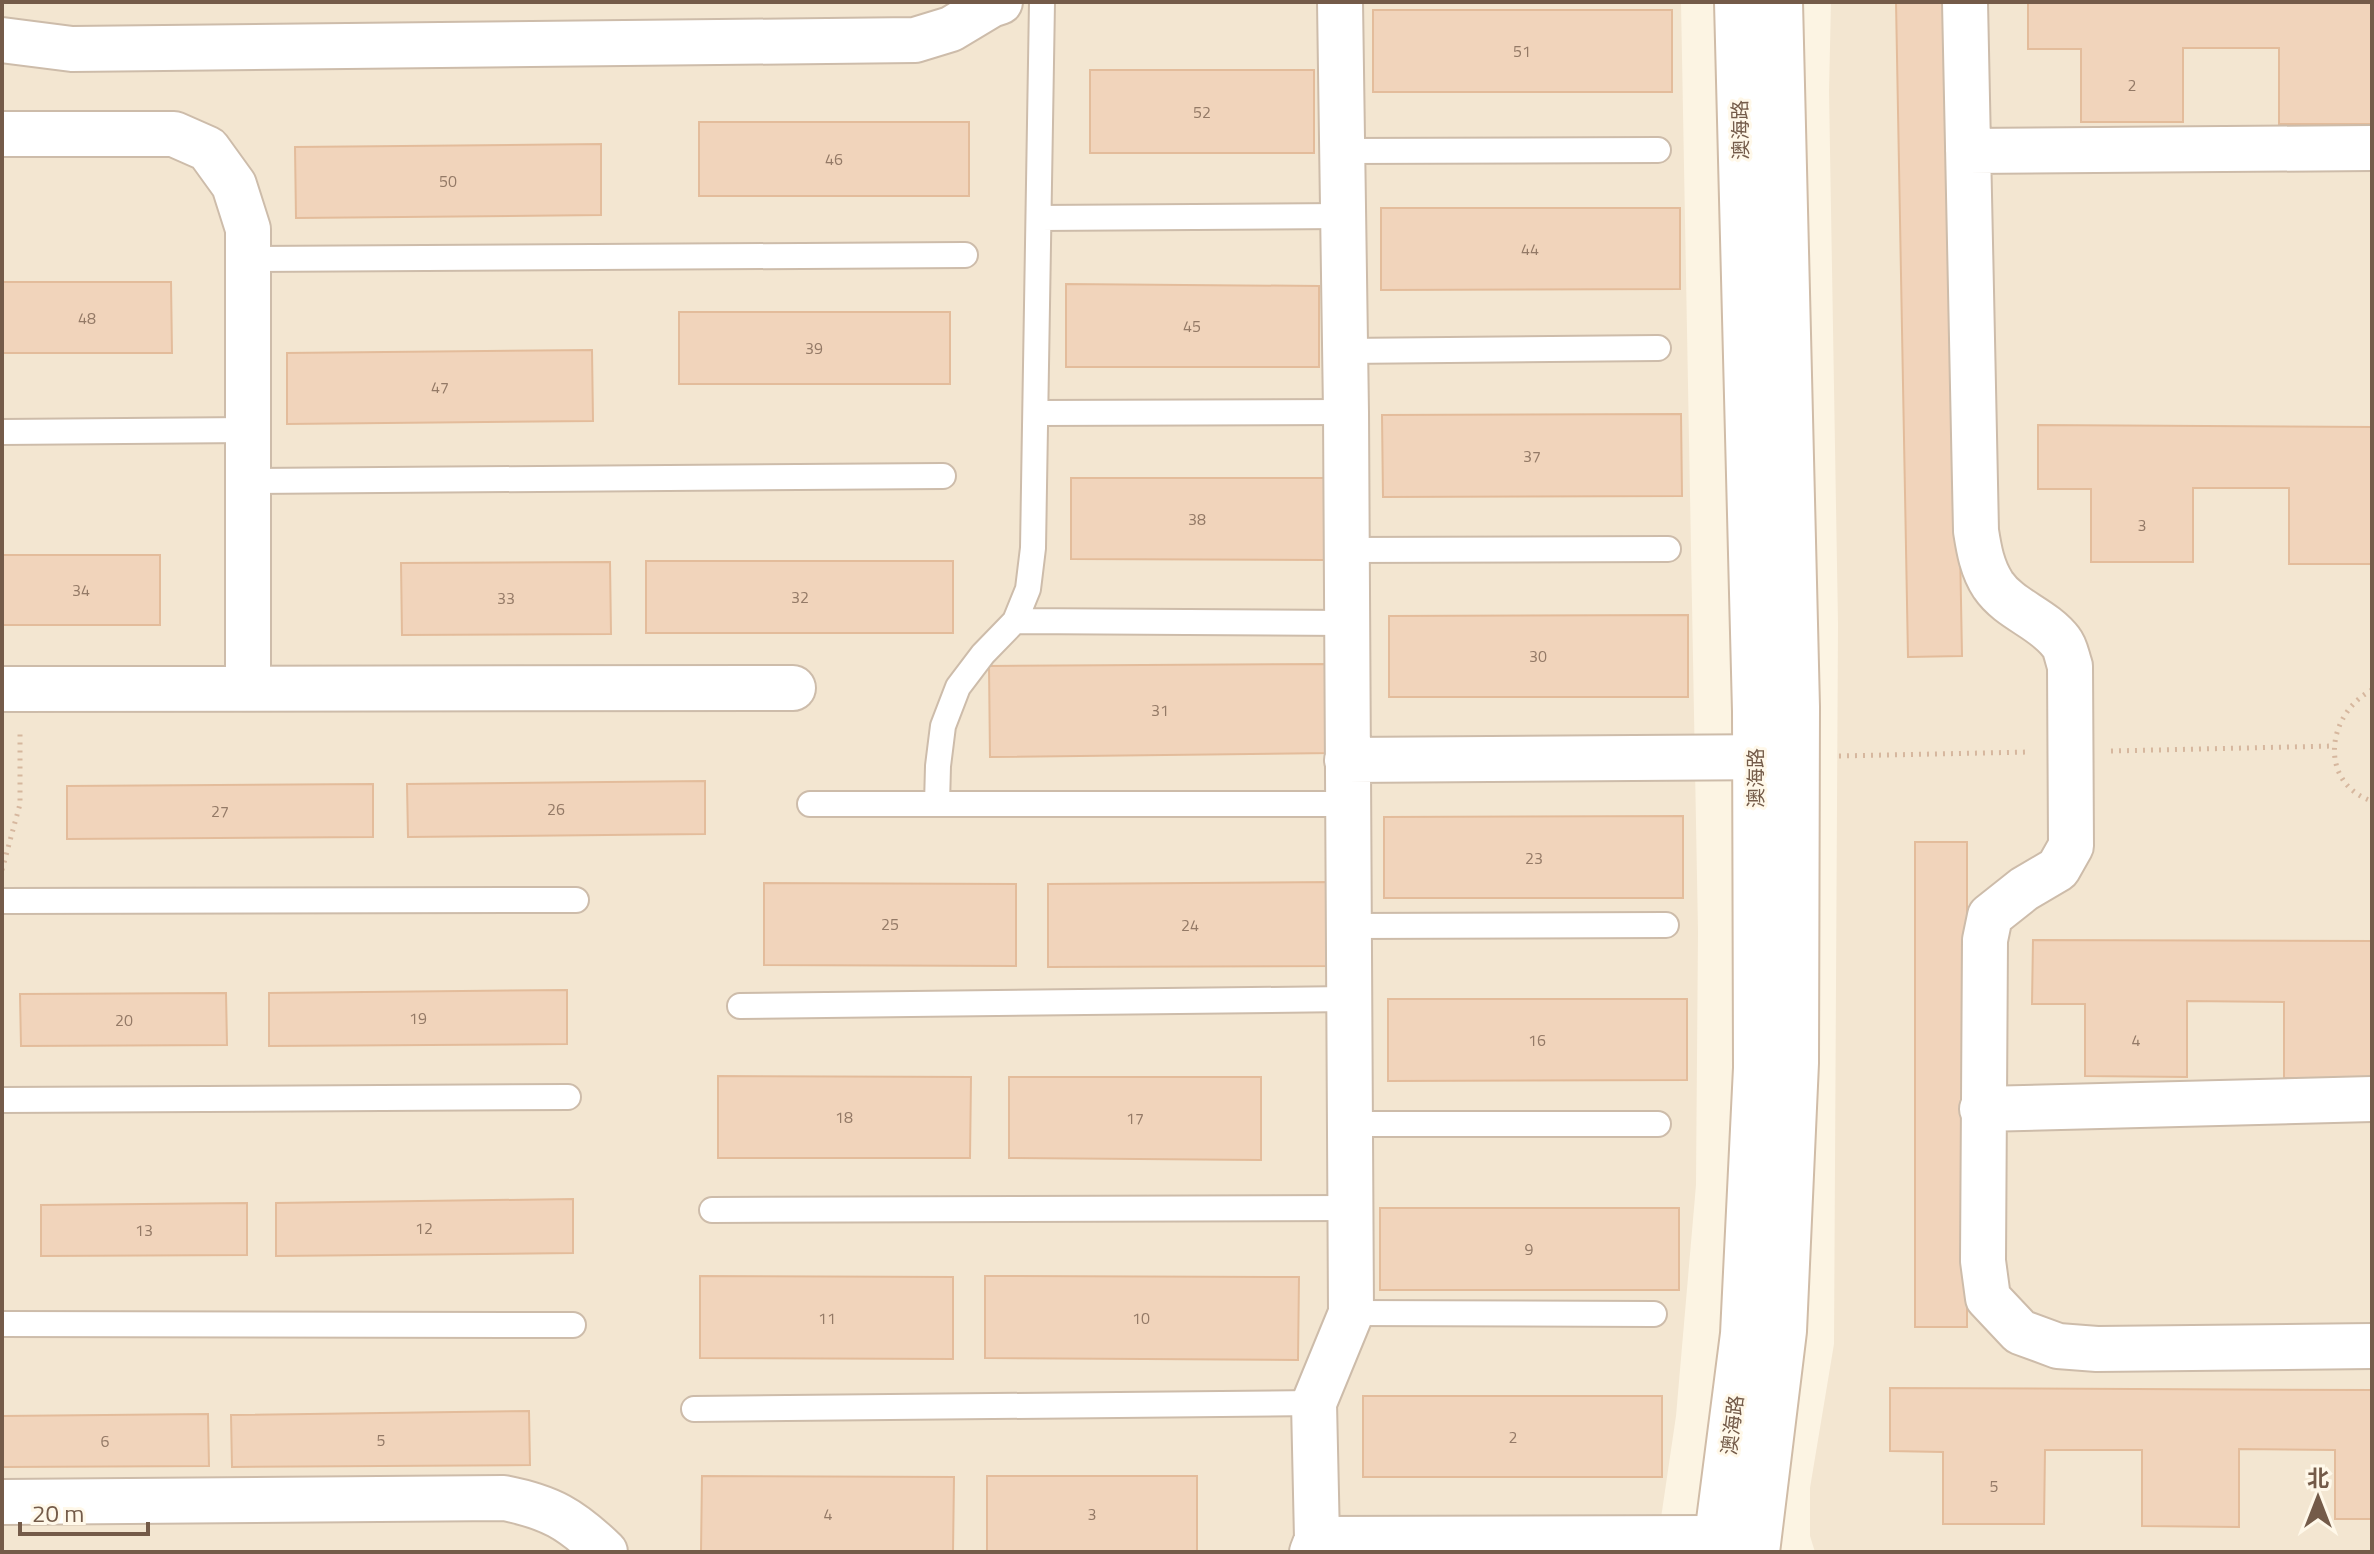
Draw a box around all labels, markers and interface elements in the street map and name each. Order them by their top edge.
house number: 51 [1513,39,1531,63]
house number: 2 [2128,73,2136,97]
house number: 52 [1193,100,1211,124]
street label: 澳海路 [1724,100,1756,160]
house number: 46 [825,147,843,171]
house number: 50 [439,169,457,193]
house number: 44 [1521,237,1539,261]
house number: 48 [78,306,96,330]
house number: 45 [1183,314,1201,338]
house number: 39 [805,336,823,360]
house number: 47 [431,375,449,399]
house number: 37 [1523,444,1541,468]
house number: 38 [1188,507,1206,531]
house number: 3 [2138,513,2146,537]
house number: 34 [72,578,90,602]
house number: 32 [791,585,809,609]
house number: 33 [497,586,515,610]
house number: 30 [1529,644,1547,668]
house number: 31 [1151,698,1169,722]
street label: 澳海路 [1740,748,1771,808]
house number: 26 [547,797,565,821]
house number: 27 [211,799,229,823]
house number: 23 [1525,846,1543,870]
house number: 25 [881,912,899,936]
house number: 24 [1181,913,1199,937]
house number: 19 [409,1006,427,1030]
house number: 20 [115,1008,133,1032]
house number: 16 [1528,1028,1546,1052]
house number: 4 [2132,1028,2141,1052]
house number: 18 [835,1105,853,1129]
house number: 17 [1126,1106,1144,1130]
house number: 12 [415,1216,433,1240]
house number: 13 [135,1218,153,1242]
house number: 9 [1525,1237,1534,1261]
house number: 11 [818,1306,836,1330]
house number: 10 [1132,1306,1150,1330]
street label: 澳海路 [1713,1393,1751,1457]
house number: 2 [1509,1425,1517,1449]
house number: 5 [377,1428,386,1452]
house number: 6 [101,1429,110,1453]
north arrow [2278,1458,2358,1538]
text: 北 [2307,1461,2329,1495]
house number: 5 [1990,1474,1999,1498]
scale bar [20,1486,148,1536]
text: 20 m [32,1495,84,1531]
house number: 4 [824,1502,833,1526]
house number: 3 [1088,1502,1096,1526]

